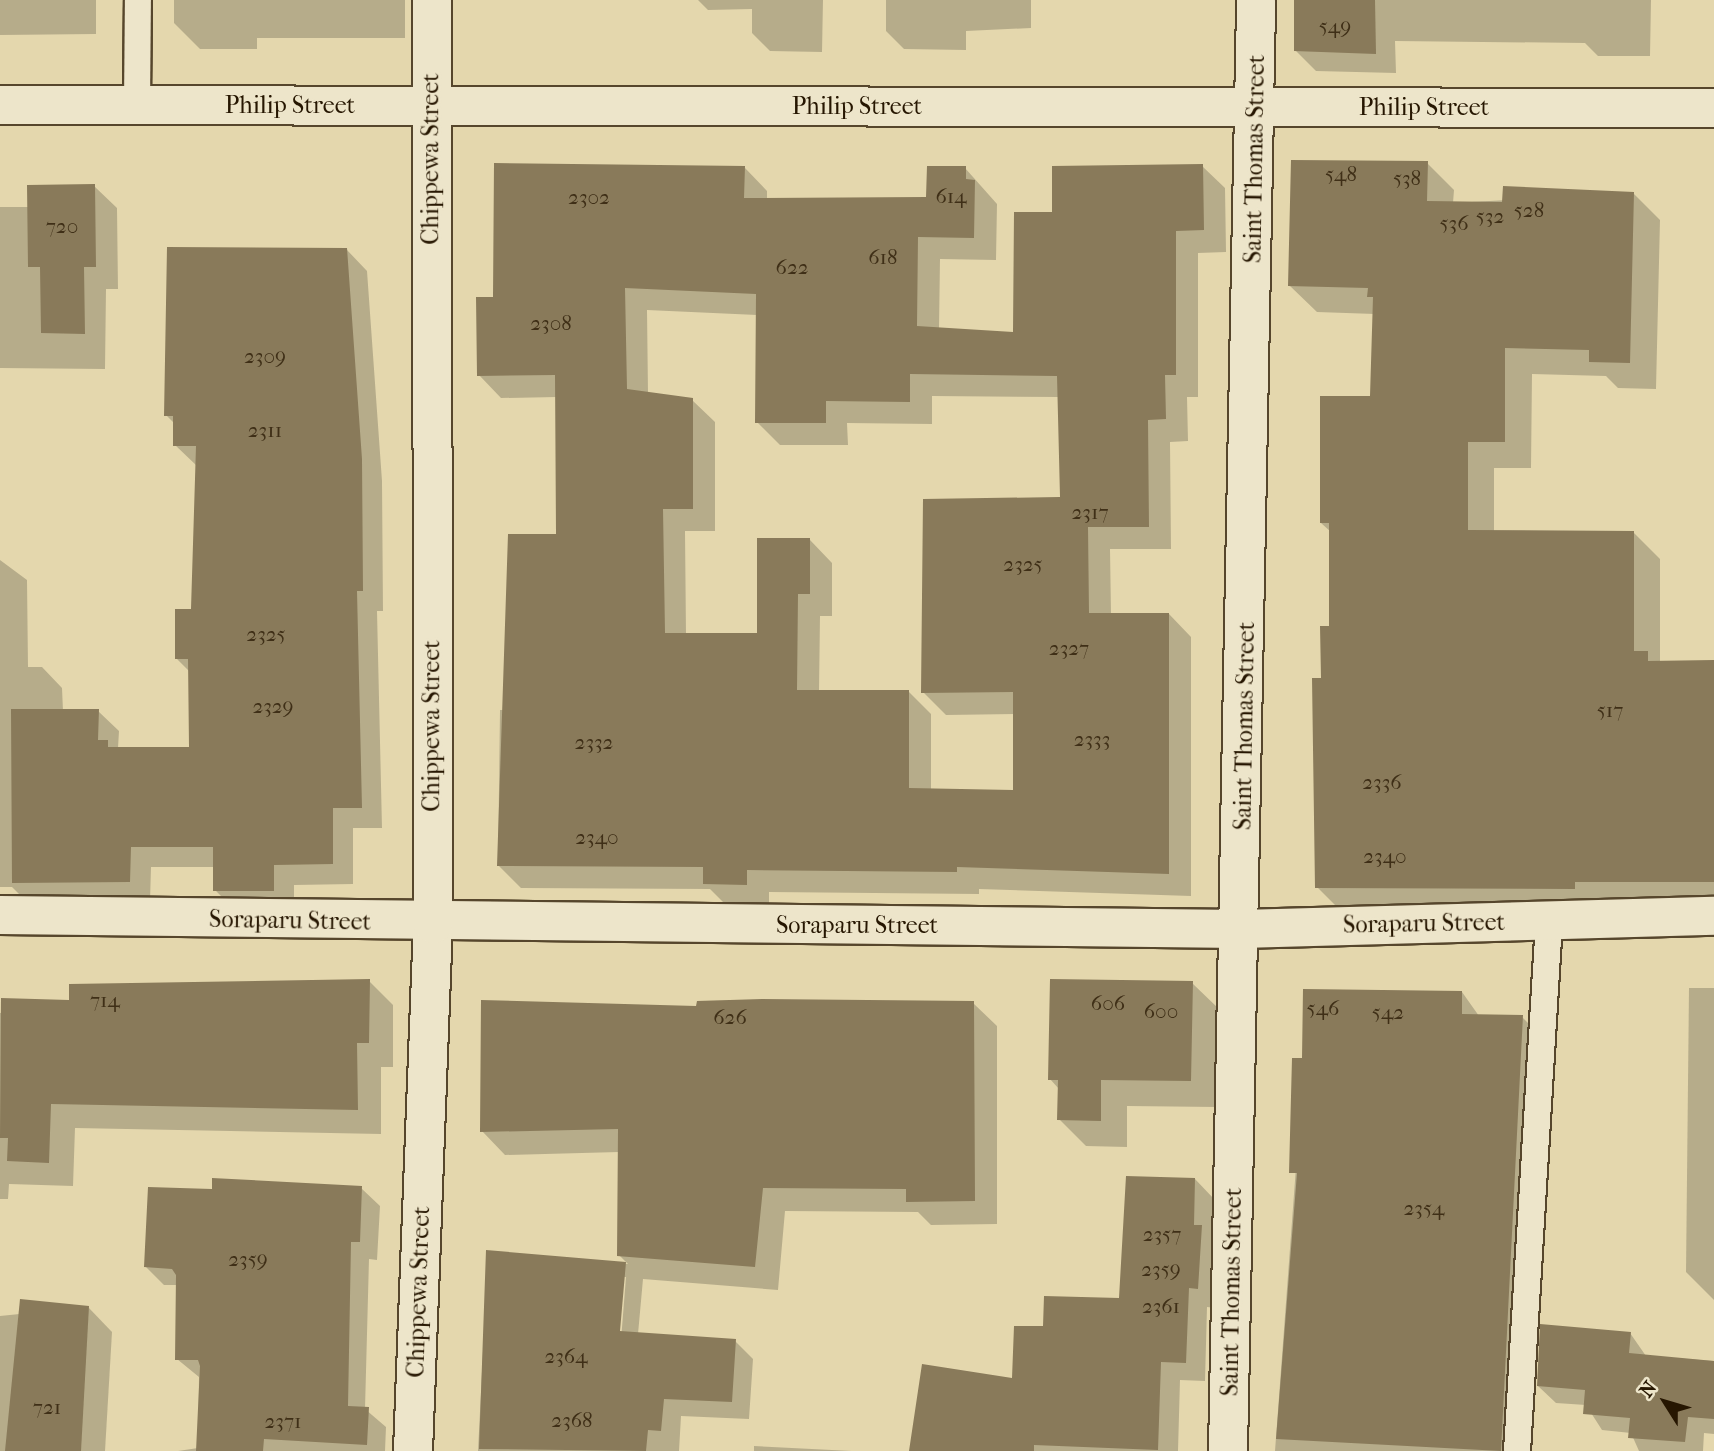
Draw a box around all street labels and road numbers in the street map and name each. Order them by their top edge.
street label: Saint Thomas Street [1239,54,1271,264]
street label: Chippewa Street [417,73,445,245]
street label: Philip Street [225,92,355,120]
street label: Philip Street [792,93,922,121]
street label: Philip Street [1359,94,1489,122]
street label: Saint Thomas Street [1229,621,1261,831]
street label: Chippewa Street [418,640,446,812]
street label: Soraparu Street [209,905,371,937]
street label: Soraparu Street [1343,908,1505,940]
street label: Soraparu Street [776,912,938,940]
street label: Saint Thomas Street [1216,1187,1248,1397]
street label: Chippewa Street [402,1206,436,1378]

